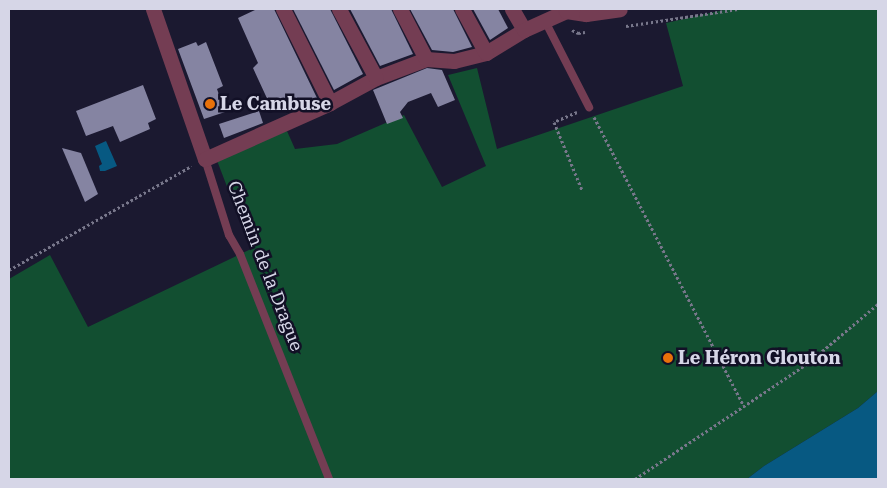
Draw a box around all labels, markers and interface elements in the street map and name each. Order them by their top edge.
place label: Le Cambuse [220,93,331,115]
marker: Le Cambuse [204,98,216,110]
street label: Chemin de la Drague [223,178,307,354]
place label: Le Héron Glouton [678,347,840,369]
marker: Le Héron Glouton [662,352,674,364]

